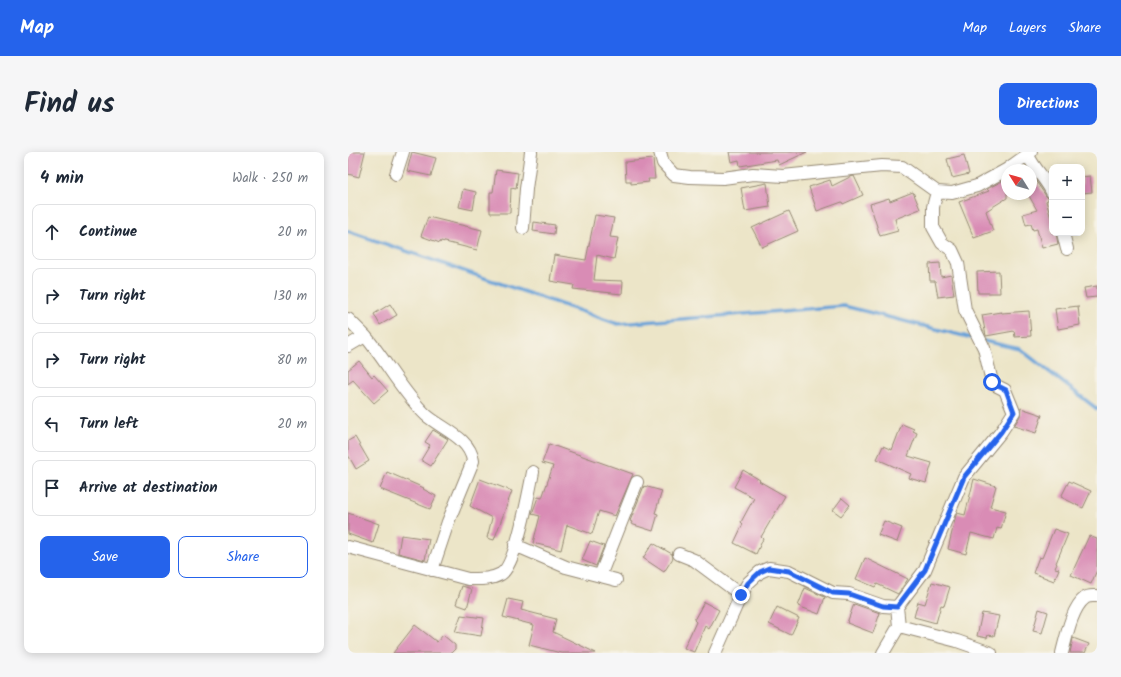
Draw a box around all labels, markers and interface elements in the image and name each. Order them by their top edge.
text: Map [20,13,54,43]
text: Map [963,17,987,39]
text: Layers [1009,17,1047,39]
text: Share [1069,17,1101,39]
text: Find us [24,82,115,127]
button: Directions [999,83,1097,125]
north arrow [1001,164,1037,200]
map controls [1049,164,1085,236]
button: + [1049,164,1085,200]
text: 4 min [40,165,84,192]
text: Walk · 250 m [232,168,308,189]
button: − [1049,200,1085,236]
text: Continue [79,220,137,244]
icon: ahead [41,221,63,243]
text: 20 m [277,222,307,243]
text: Turn right [79,284,146,308]
icon: right [41,285,63,307]
text: 130 m [273,286,307,307]
text: Turn right [79,348,146,372]
icon: right [41,349,63,371]
text: 80 m [277,350,307,371]
route start [983,373,1001,391]
text: Turn left [79,412,139,436]
icon: left [41,413,63,435]
text: 20 m [277,414,307,435]
text: Arrive at destination [79,476,218,500]
icon: arrive [41,477,63,499]
button: Save [40,536,170,578]
button: Share [178,536,308,578]
route end [732,586,750,604]

